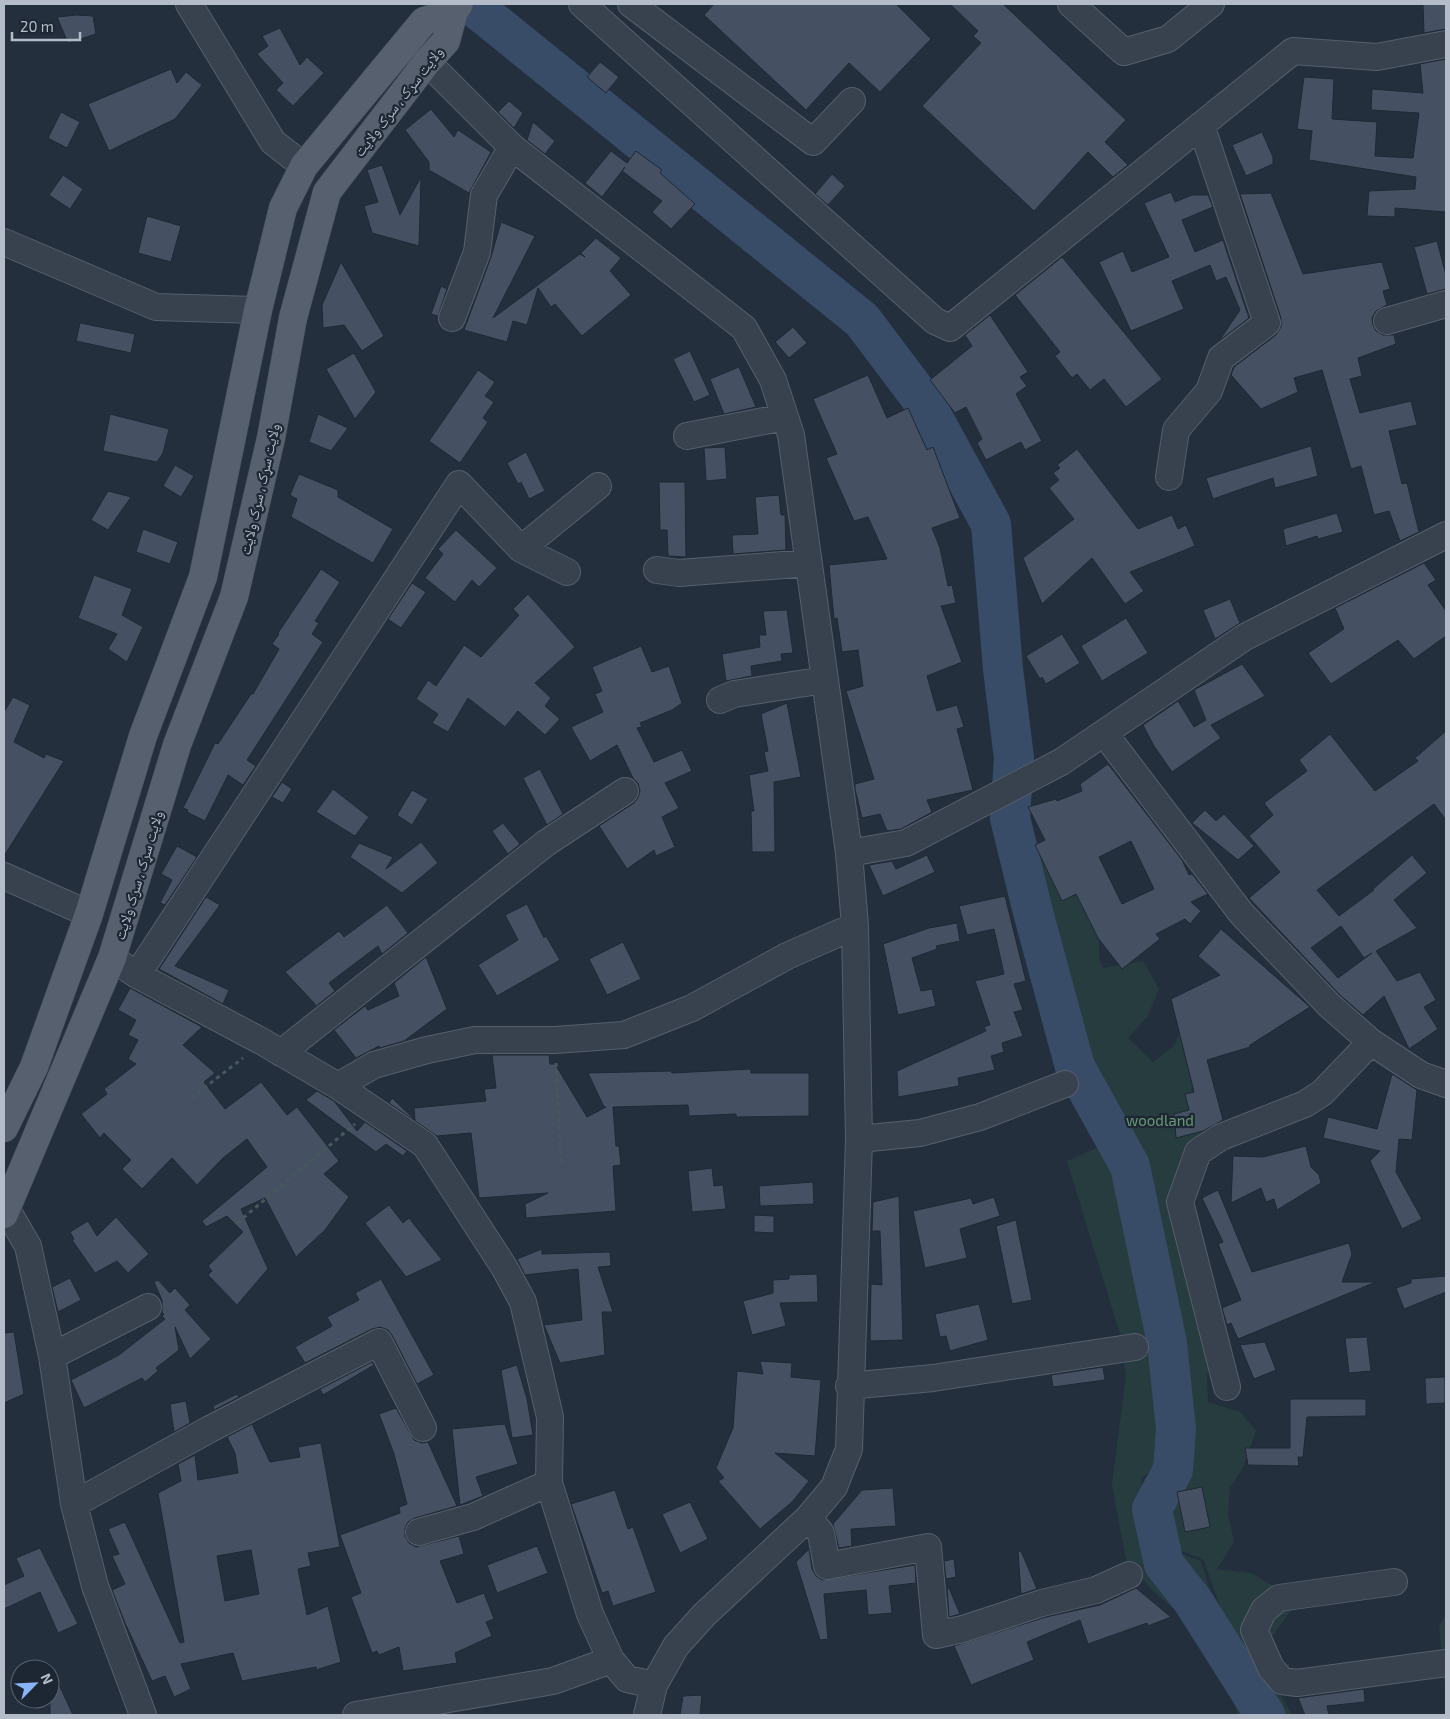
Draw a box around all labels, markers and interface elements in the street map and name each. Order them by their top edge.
scale bar [12,10,80,42]
text: 20 m [20,17,54,35]
street label: ولایت سړک ، سرک ولایت [350,42,447,160]
street label: ولایت سړک ، سرک ولایت [235,421,284,557]
street label: ولایت سړک ، سرک ولایت [110,808,167,942]
park label: woodland [1126,1111,1194,1129]
north arrow [10,1659,60,1709]
text: N [38,1670,57,1687]

